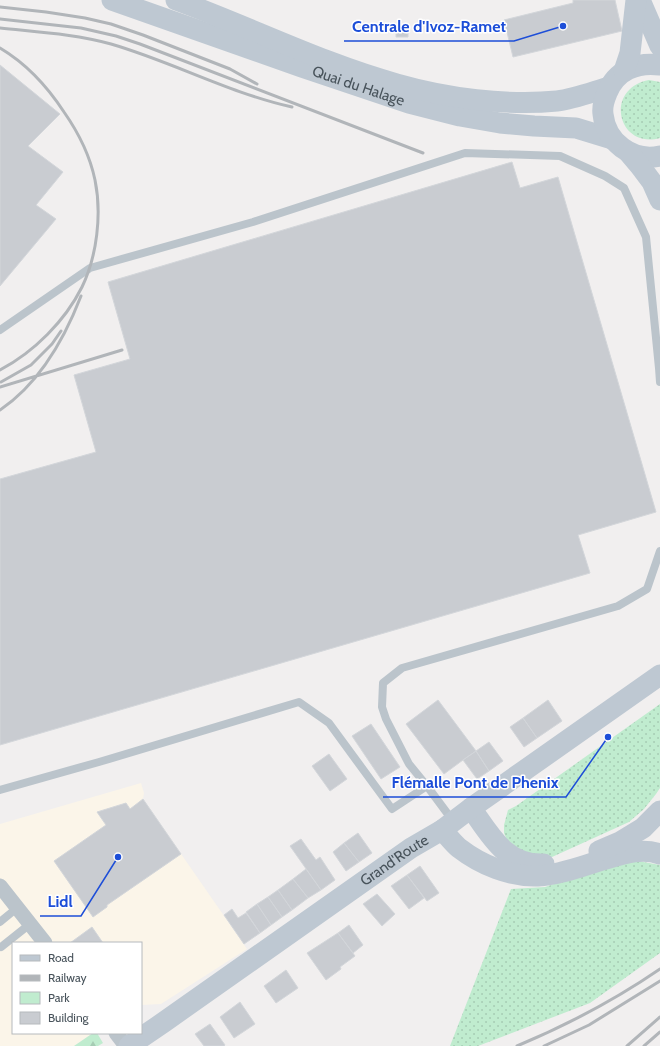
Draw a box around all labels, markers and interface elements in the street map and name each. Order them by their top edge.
callout: Centrale d'Ivoz-Ramet [344,13,514,41]
text: Centrale d'Ivoz-Ramet [352,17,507,36]
street label: Quai du Halage [310,62,407,110]
callout: Flémalle Pont de Phenix [383,769,566,797]
text: Flémalle Pont de Phenix [391,773,559,792]
street label: Grand'Route [357,831,432,890]
callout: Lidl [40,888,81,916]
text: Lidl [47,892,73,911]
legend [12,942,142,1034]
text: Road [48,950,74,965]
text: Railway [48,970,86,985]
text: Park [48,990,70,1005]
text: Building [48,1010,90,1025]

